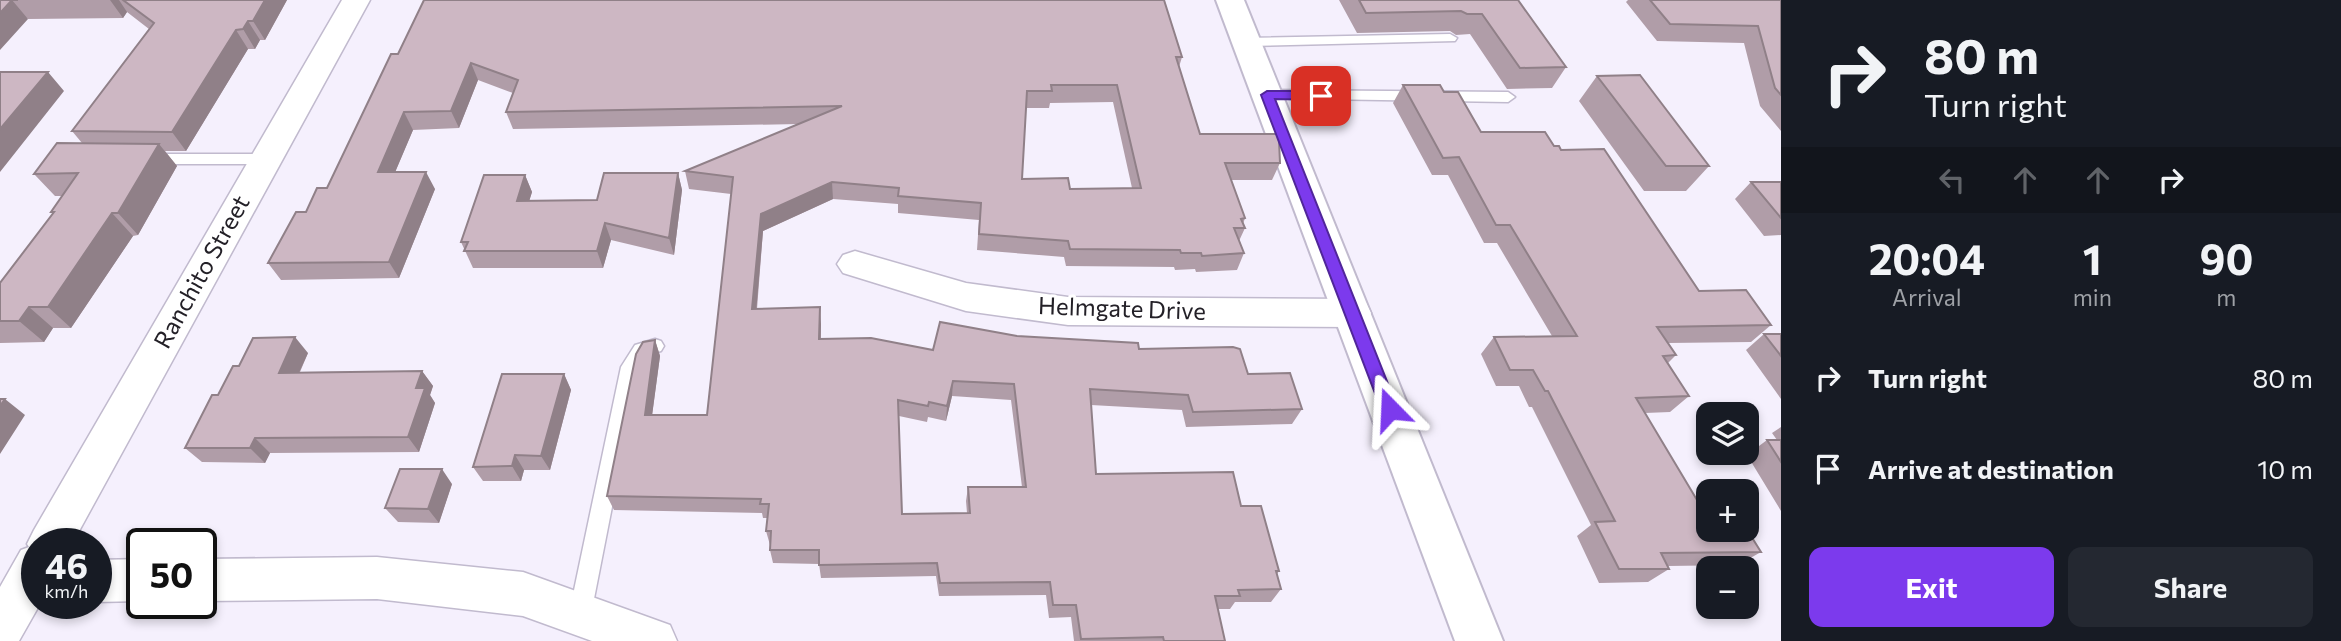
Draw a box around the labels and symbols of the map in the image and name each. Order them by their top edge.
pin [1291,66,1351,126]
street label: Ranchito Street [147,190,255,353]
street label: Helmgate Drive [1038,290,1206,325]
position arrow [1353,372,1427,446]
speed limit sign: 50 [126,528,217,619]

